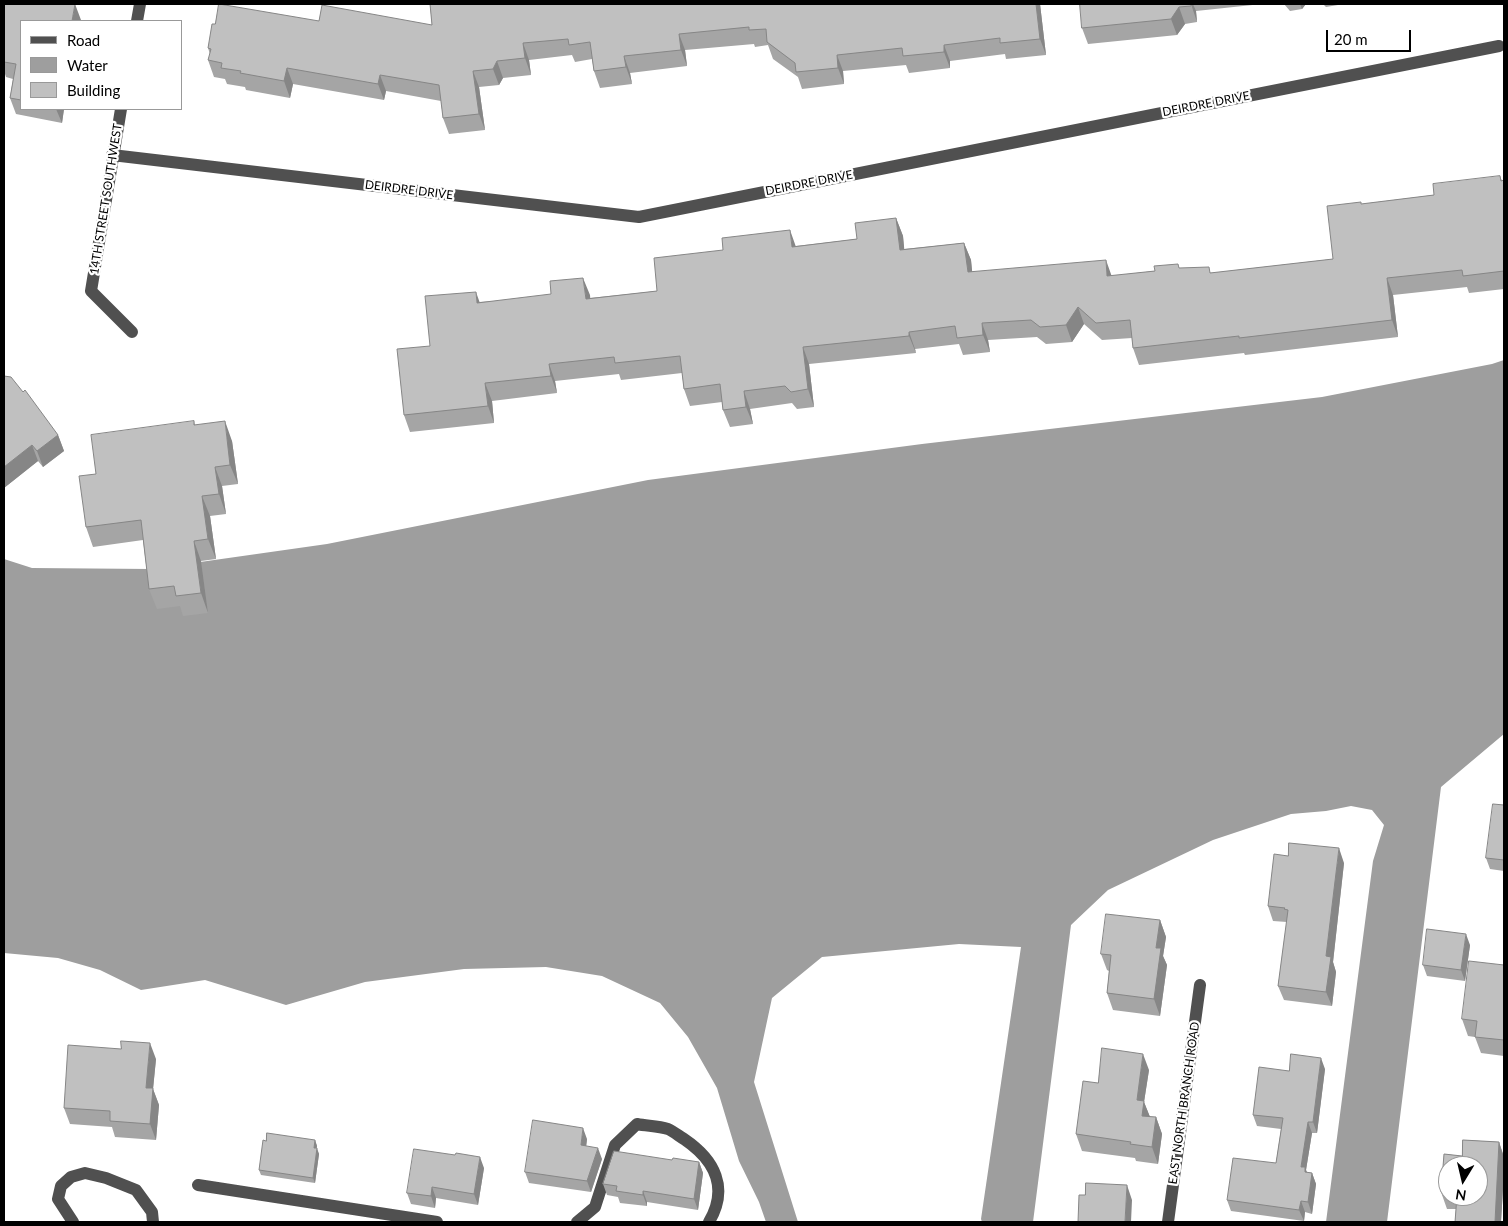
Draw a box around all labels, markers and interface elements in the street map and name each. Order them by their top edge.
legend [20,20,182,110]
scale bar [1328,20,1413,52]
text: 20 m [1334,30,1368,48]
text: Road [67,31,100,49]
text: Water [67,56,108,74]
text: Building [67,81,120,99]
street label: DEIRDRE DRIVE [1161,88,1251,120]
street label: 14TH STREET SOUTHWEST [87,123,125,275]
street label: DEIRDRE DRIVE [764,167,854,199]
street label: DEIRDRE DRIVE [364,177,454,203]
street label: EAST NORTH BRANCH ROAD [1165,1021,1203,1185]
north arrow [1438,1156,1488,1206]
text: N [1454,1186,1467,1205]

